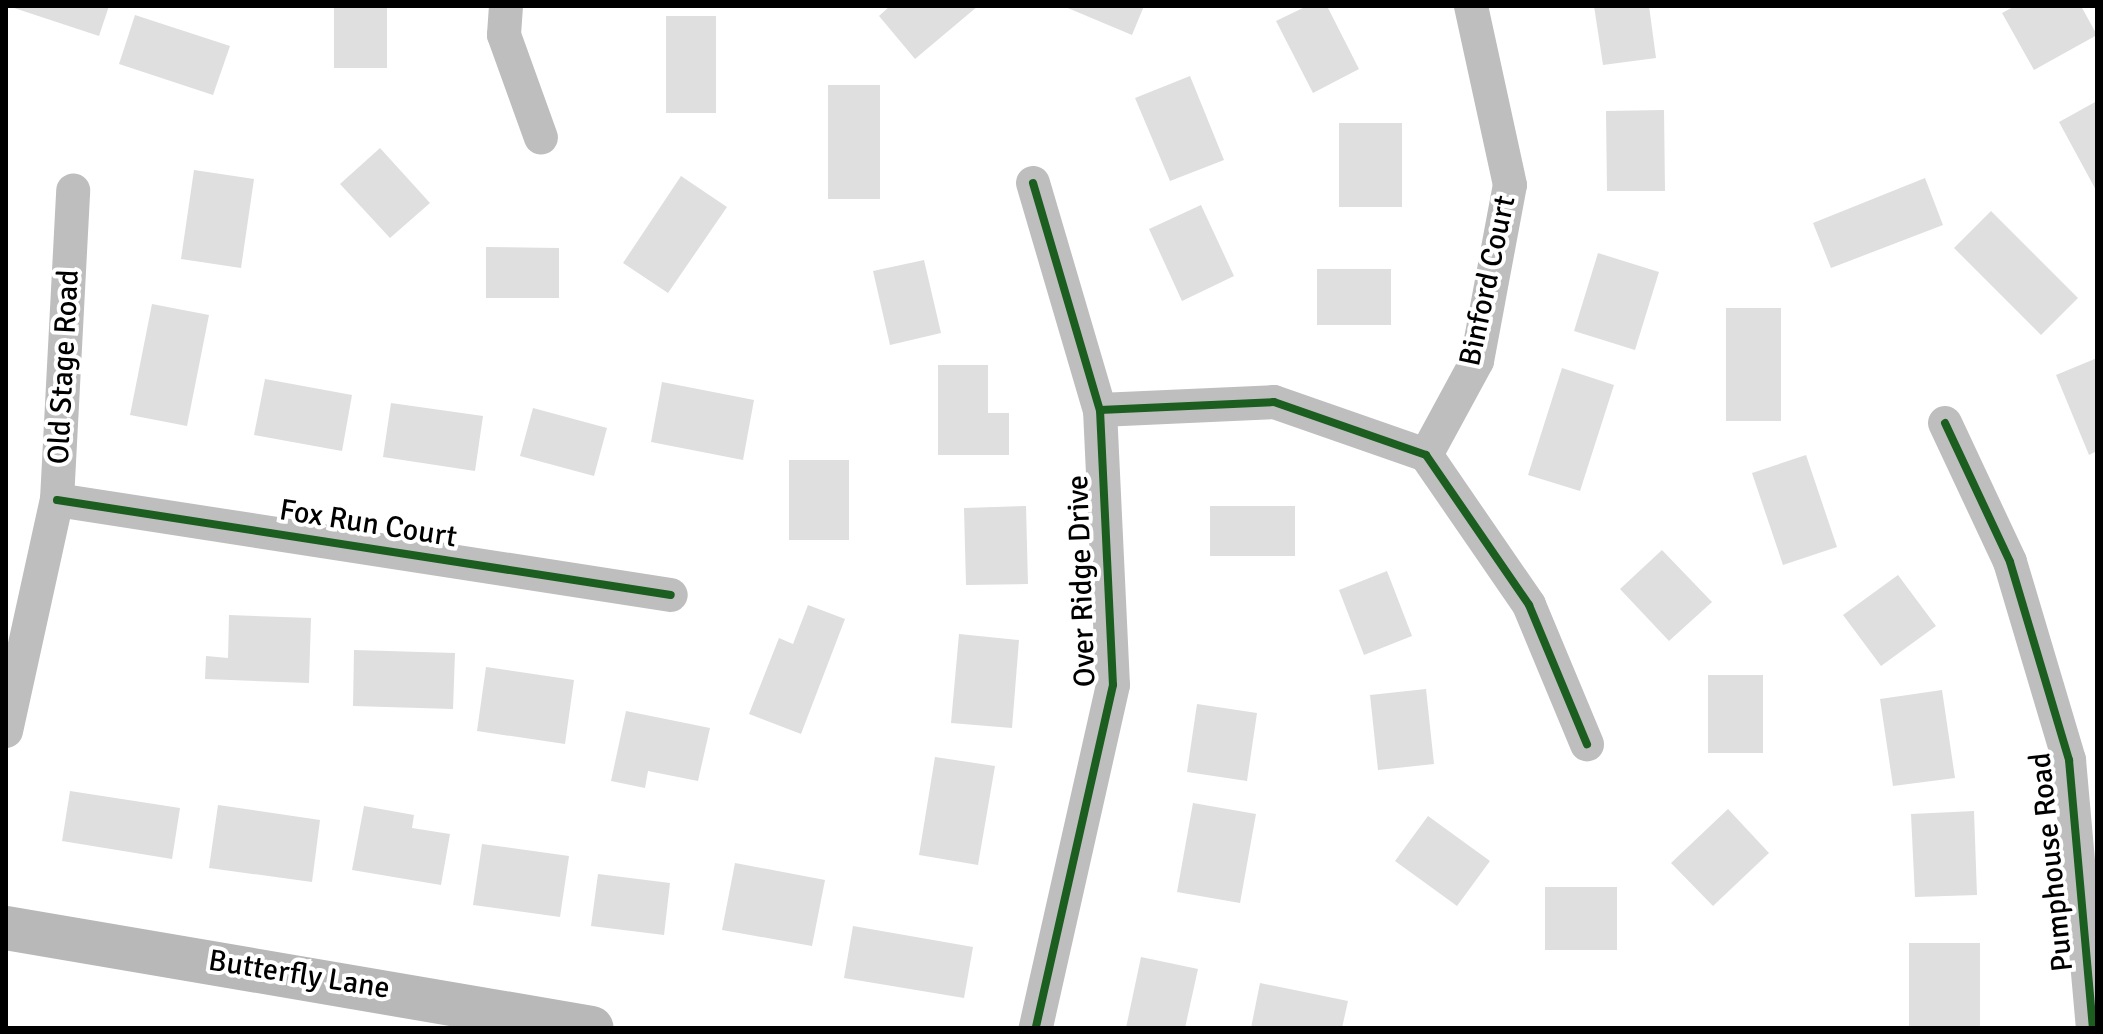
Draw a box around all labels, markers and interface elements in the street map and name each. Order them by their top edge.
street label: Binford Court [1452,192,1524,370]
street label: Old Stage Road [41,269,87,465]
street label: Over Ridge Drive [1060,474,1104,688]
street label: Fox Run Court [277,492,459,556]
street label: Pumphouse Road [2023,751,2081,973]
street label: Butterfly Lane [206,943,392,1007]

